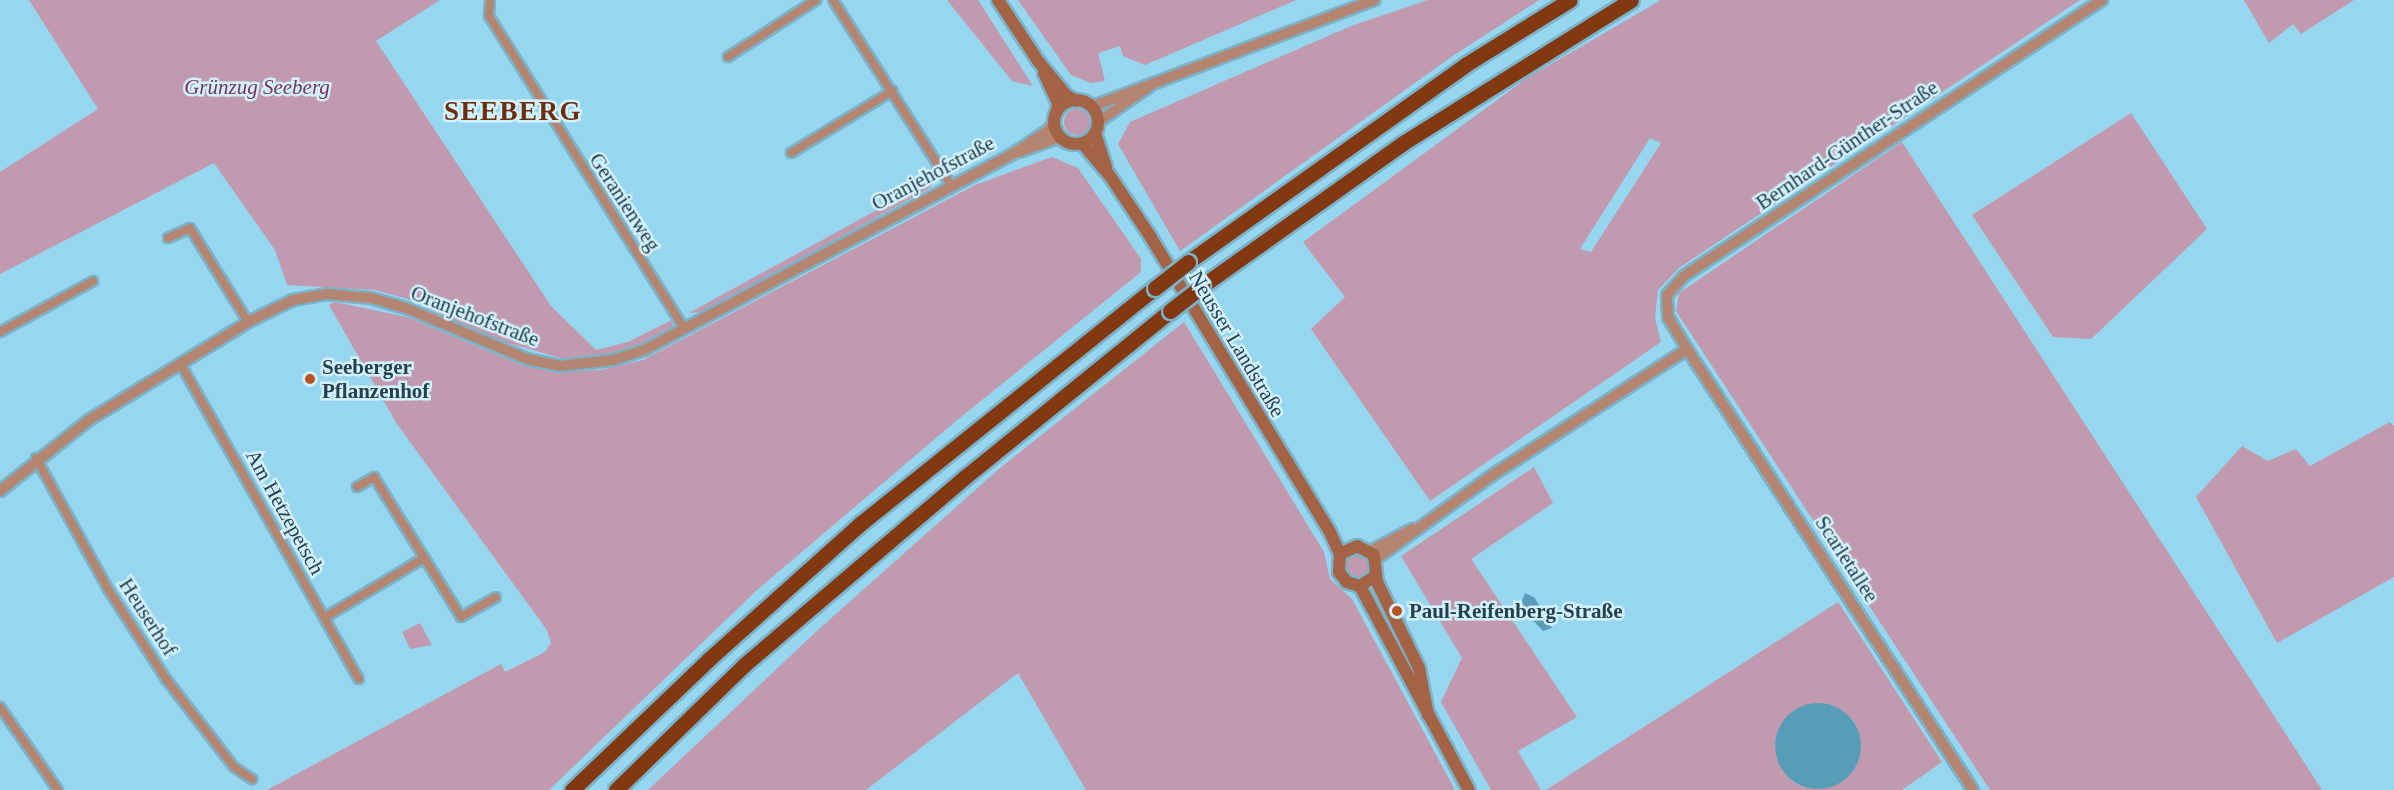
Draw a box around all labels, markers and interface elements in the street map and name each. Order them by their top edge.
park label: Grünzug Seeberg [184,74,330,100]
street label: Bernhard-Günther-Straße [1751,75,1943,215]
district label: SEEBERG [444,96,582,128]
street label: Oranjehofstraße [867,130,999,216]
street label: Geranienweg [584,148,666,256]
street label: Neusser Landstraße [1183,266,1291,422]
street label: Oranjehofstraße [407,280,543,352]
place label: Seeberger Pflanzenhof [322,354,429,404]
marker: Seeberger Pflanzenhof [303,372,317,386]
street label: Am Hetzepetsch [240,445,330,579]
street label: Scarletallee [1810,511,1884,607]
street label: Heuserhof [114,573,182,661]
place label: Paul-Reifenberg-Straße [1409,598,1622,624]
marker: Paul-Reifenberg-Straße [1390,604,1404,618]

